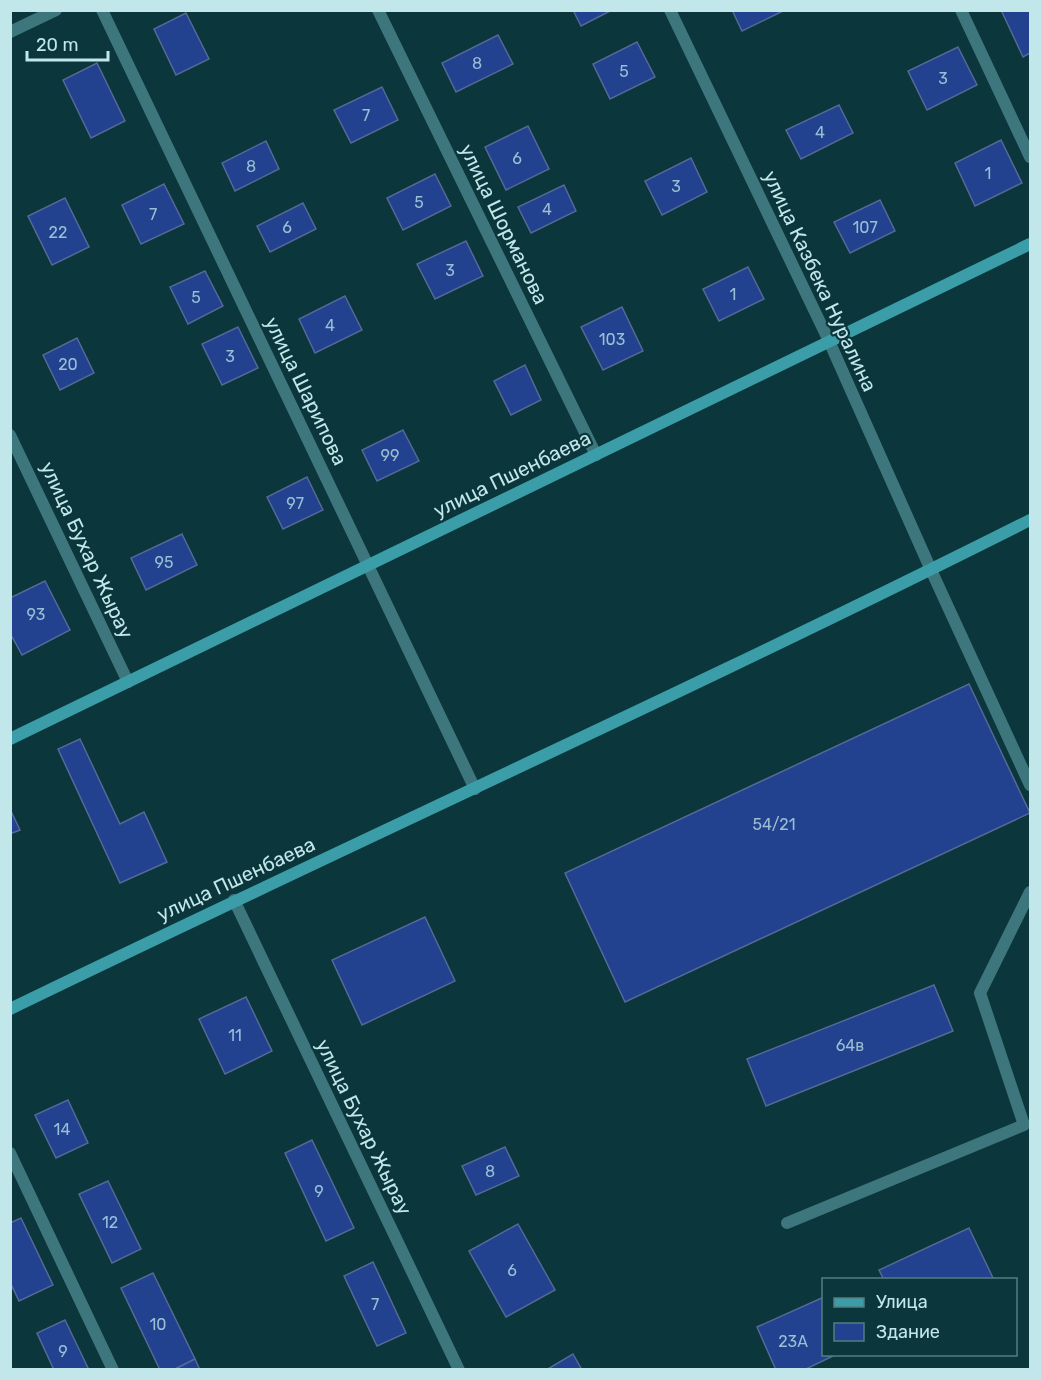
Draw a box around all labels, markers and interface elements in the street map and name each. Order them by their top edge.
scale bar [27,24,108,62]
text: 20 m [36,34,78,56]
house number: 8 [472,54,482,73]
house number: 5 [619,62,629,81]
house number: 3 [938,69,948,88]
house number: 7 [362,106,370,125]
house number: 4 [815,123,825,142]
street label: улица Шорманова [455,140,553,308]
house number: 6 [512,149,522,168]
house number: 8 [246,157,256,176]
house number: 1 [985,164,991,183]
street label: улица Казбека Нуралина [758,167,882,395]
house number: 3 [671,177,681,196]
house number: 5 [414,193,424,212]
house number: 4 [542,200,552,219]
house number: 7 [149,205,157,224]
house number: 6 [282,218,292,237]
house number: 107 [852,218,878,237]
house number: 22 [49,223,67,242]
house number: 3 [445,261,455,280]
house number: 1 [730,285,736,304]
house number: 5 [191,288,201,307]
street label: улица Шарипова [260,313,352,469]
house number: 4 [325,316,335,335]
house number: 103 [599,330,625,349]
house number: 3 [225,347,235,366]
house number: 20 [58,355,78,374]
street label: улица Пшенбаева [429,426,595,522]
house number: 99 [381,446,399,465]
street label: улица Бухар Жырау [35,458,139,642]
house number: 97 [286,494,304,513]
house number: 95 [155,553,174,572]
house number: 93 [27,605,45,624]
house number: 54/21 [752,815,796,834]
street label: улица Пшенбаева [153,832,319,926]
house number: 11 [228,1026,242,1045]
street label: улица Бухар Жырау [311,1035,417,1219]
house number: 64в [836,1036,864,1055]
house number: 14 [54,1120,70,1139]
house number: 8 [485,1162,495,1181]
house number: 9 [314,1182,324,1201]
house number: 12 [102,1213,118,1232]
house number: 6 [507,1261,517,1280]
legend [822,1278,1017,1356]
text: Улица [876,1291,928,1313]
house number: 7 [371,1295,379,1314]
house number: 10 [149,1315,167,1334]
text: Здание [876,1321,940,1343]
house number: 23А [778,1332,808,1351]
house number: 9 [58,1342,68,1361]

